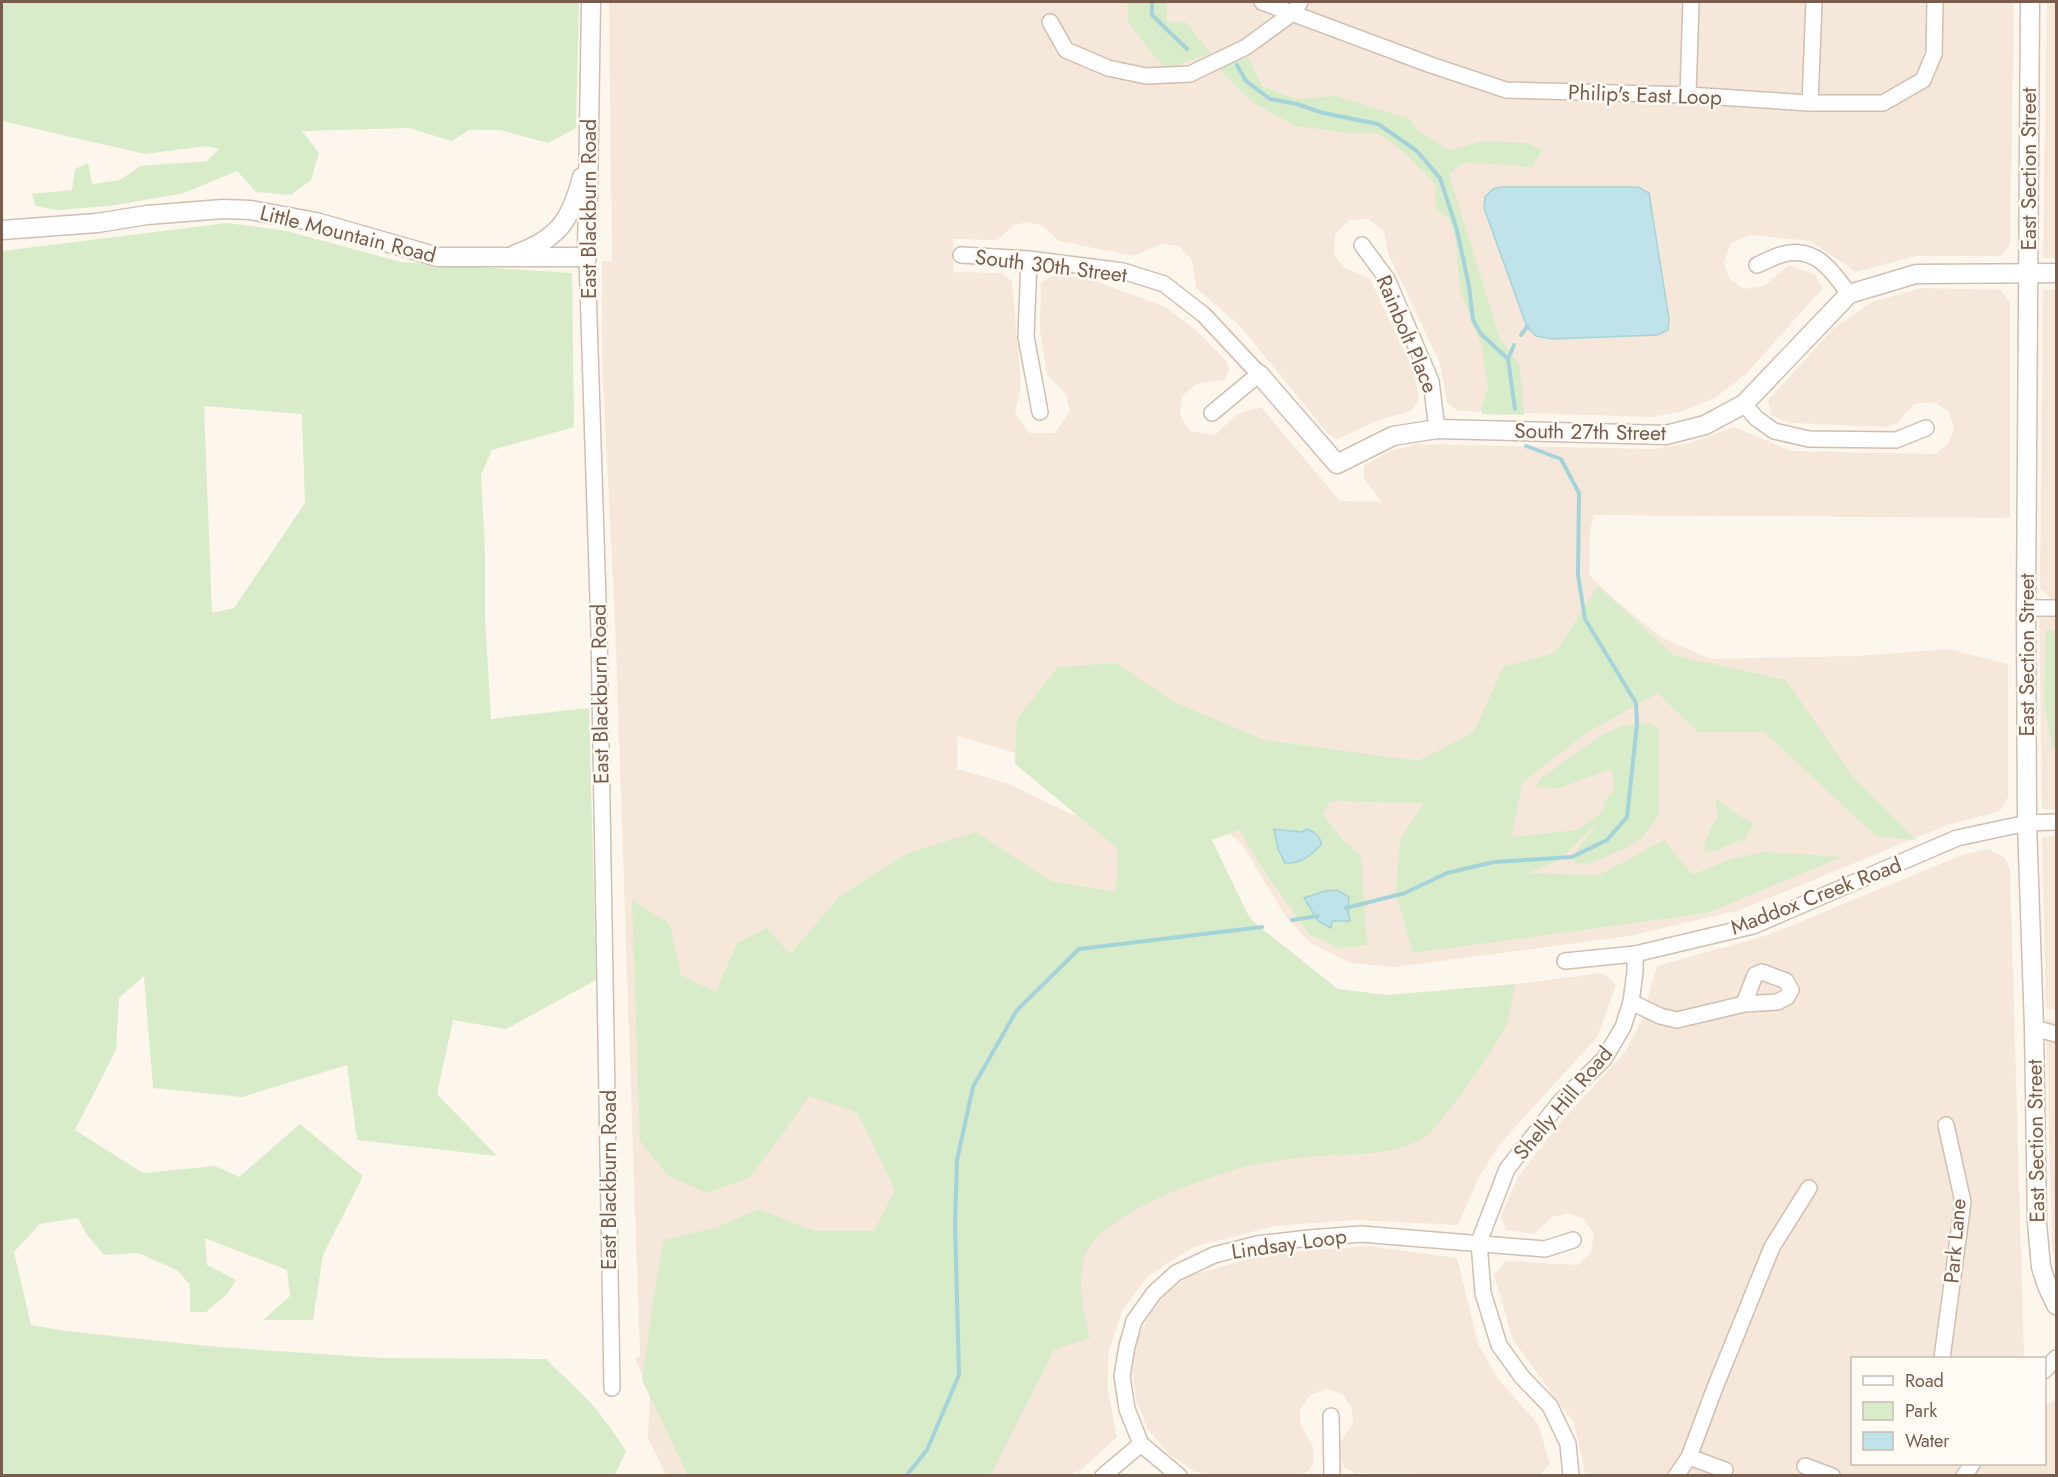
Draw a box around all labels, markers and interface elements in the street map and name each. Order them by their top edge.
street label: Philip's East Loop [1567,77,1723,113]
street label: East Section Street [2014,87,2044,251]
street label: East Blackburn Road [574,119,604,299]
street label: Little Mountain Road [257,198,439,270]
street label: South 30th Street [973,242,1129,290]
street label: Rainbolt Place [1369,270,1445,398]
street label: South 27th Street [1514,416,1666,448]
street label: East Section Street [2012,573,2042,737]
street label: East Blackburn Road [583,604,617,784]
street label: Maddox Creek Road [1726,850,1906,942]
street label: Shelly Hill Road [1506,1040,1620,1166]
street label: East Section Street [2020,1059,2052,1223]
street label: East Blackburn Road [594,1090,624,1270]
street label: Park Lane [1936,1197,1974,1285]
street label: Lindsay Loop [1229,1221,1349,1267]
legend [1851,1357,2046,1465]
text: Road [1905,1368,1944,1394]
text: Park [1905,1398,1937,1424]
text: Water [1905,1428,1950,1454]

